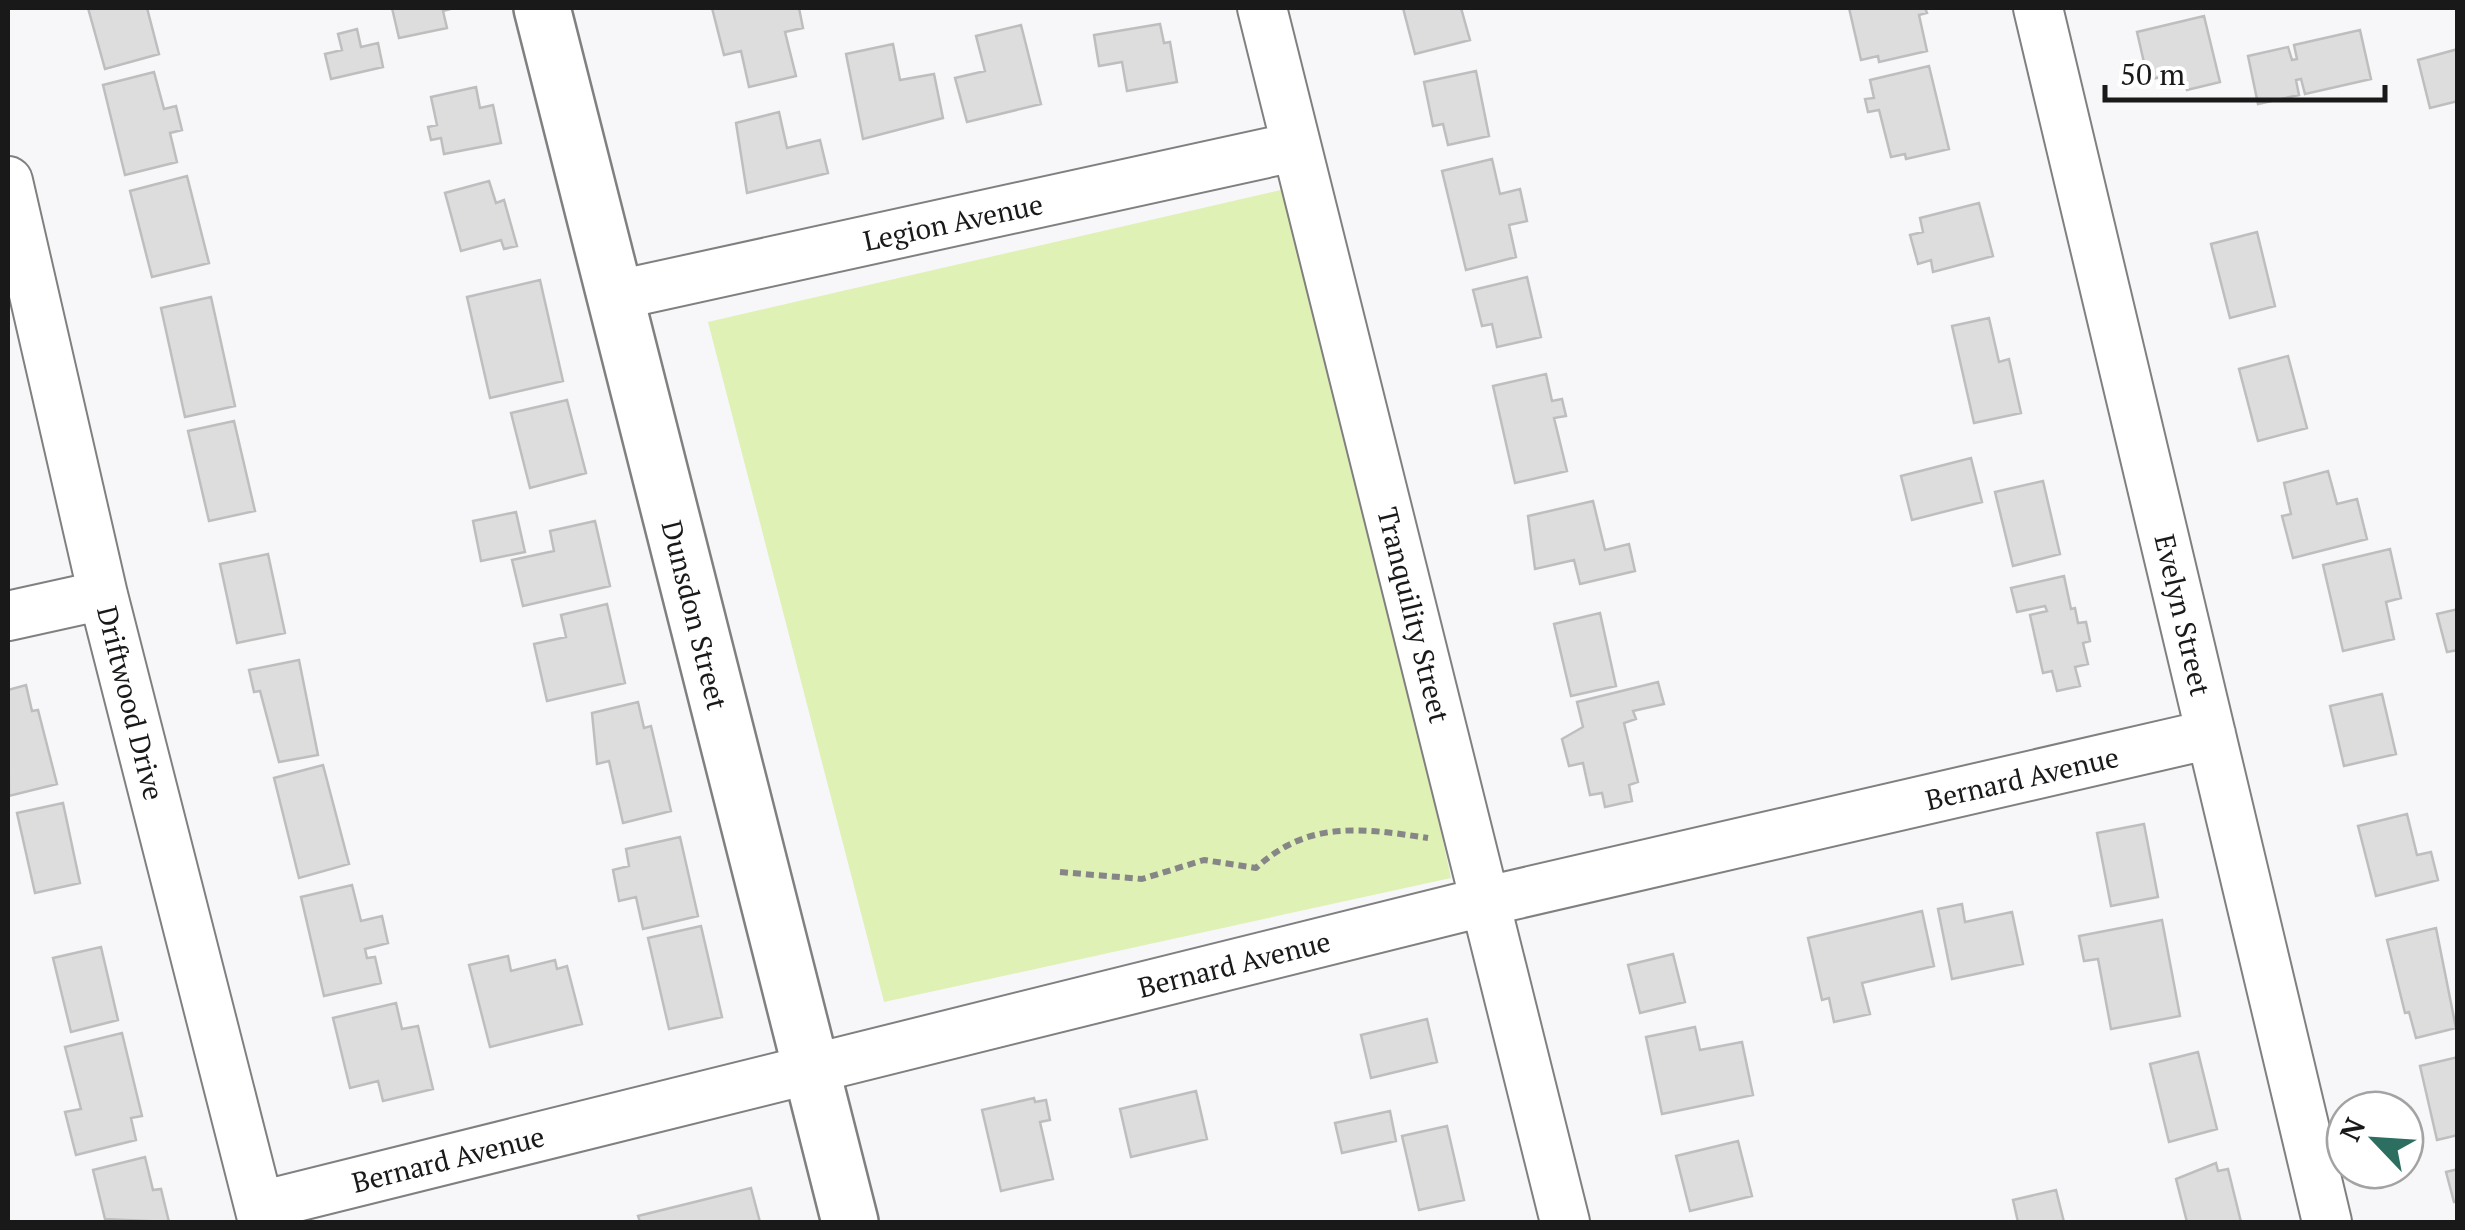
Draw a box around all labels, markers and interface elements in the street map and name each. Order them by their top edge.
scale bar [2105,40,2385,102]
text: 50 m [2120,54,2185,94]
street label: Legion Avenue [860,185,1046,259]
street label: Tranquility Street [1369,503,1459,727]
street label: Dunsdon Street [654,516,737,714]
street label: Evelyn Street [2146,531,2220,700]
street label: Driftwood Drive [89,602,173,804]
street label: Bernard Avenue [1922,738,2122,818]
street label: Bernard Avenue [1134,922,1334,1006]
north arrow [2325,1090,2425,1190]
text: N [2331,1112,2373,1147]
street label: Bernard Avenue [348,1117,548,1201]

